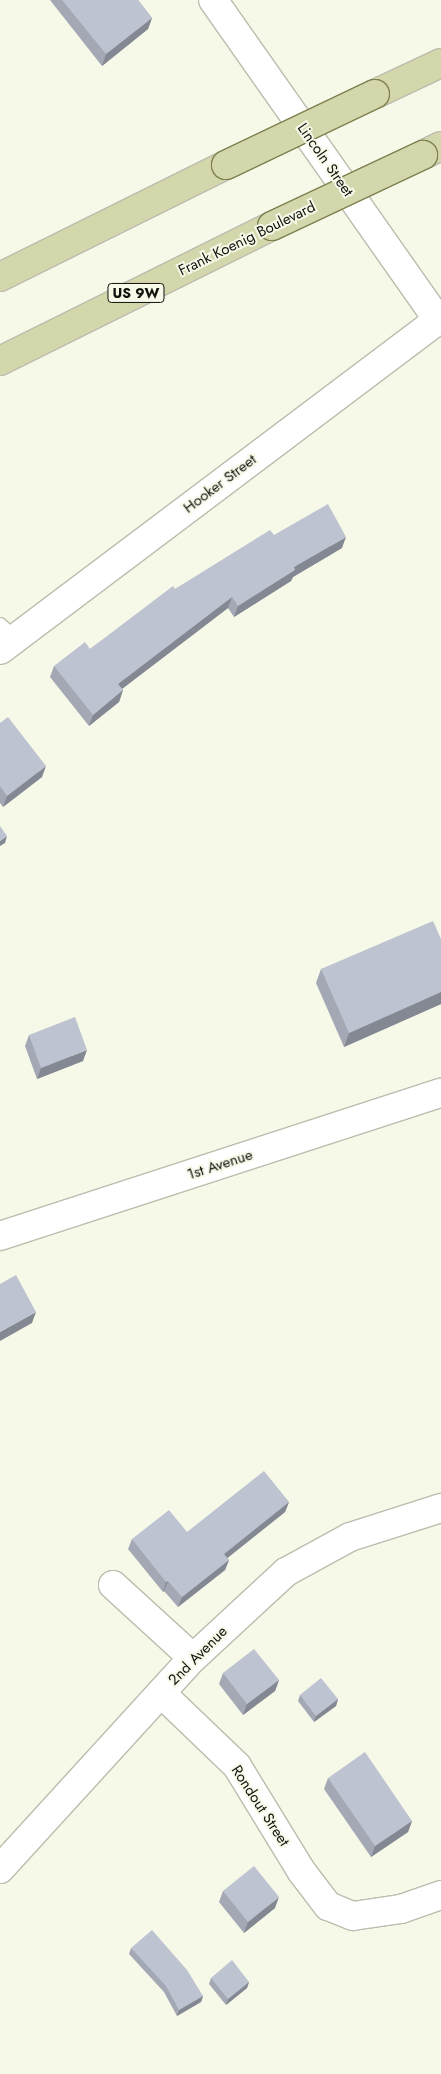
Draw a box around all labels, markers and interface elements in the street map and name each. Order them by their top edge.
street label: Lincoln Street [293,120,357,200]
street label: Frank Koenig Boulevard [176,198,318,280]
road number: US 9W [107,282,165,304]
street label: Hooker Street [180,451,260,517]
street label: 1st Avenue [185,1146,255,1184]
street label: 2nd Avenue [165,1623,231,1689]
street label: Rondout Street [227,1762,293,1850]

